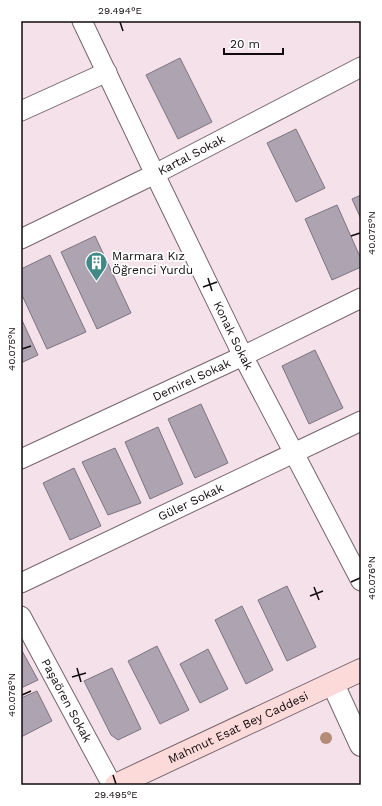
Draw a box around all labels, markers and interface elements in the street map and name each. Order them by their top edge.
text: 29.494°E [98,5,142,16]
scale bar [224,30,283,56]
text: 20 m [230,37,260,51]
street label: Kartal Sokak [156,132,227,178]
text: 40.075°N [366,211,377,255]
place label: Marmara Kız Öğrenci Yurdu [112,249,193,277]
building icon: Marmara Kız Öğrenci Yurdu [83,250,109,283]
street label: Konak Sokak [211,299,256,372]
text: 40.075°N [6,327,17,371]
street label: Demirel Sokak [150,356,233,404]
street label: Güler Sokak [156,481,226,524]
text: 40.076°N [366,556,377,600]
street label: Paşaören Sokak [38,656,95,745]
text: 40.076°N [6,673,17,717]
street label: Mahmut Esat Bey Caddesi [166,689,310,767]
text: 29.495°E [94,789,138,800]

